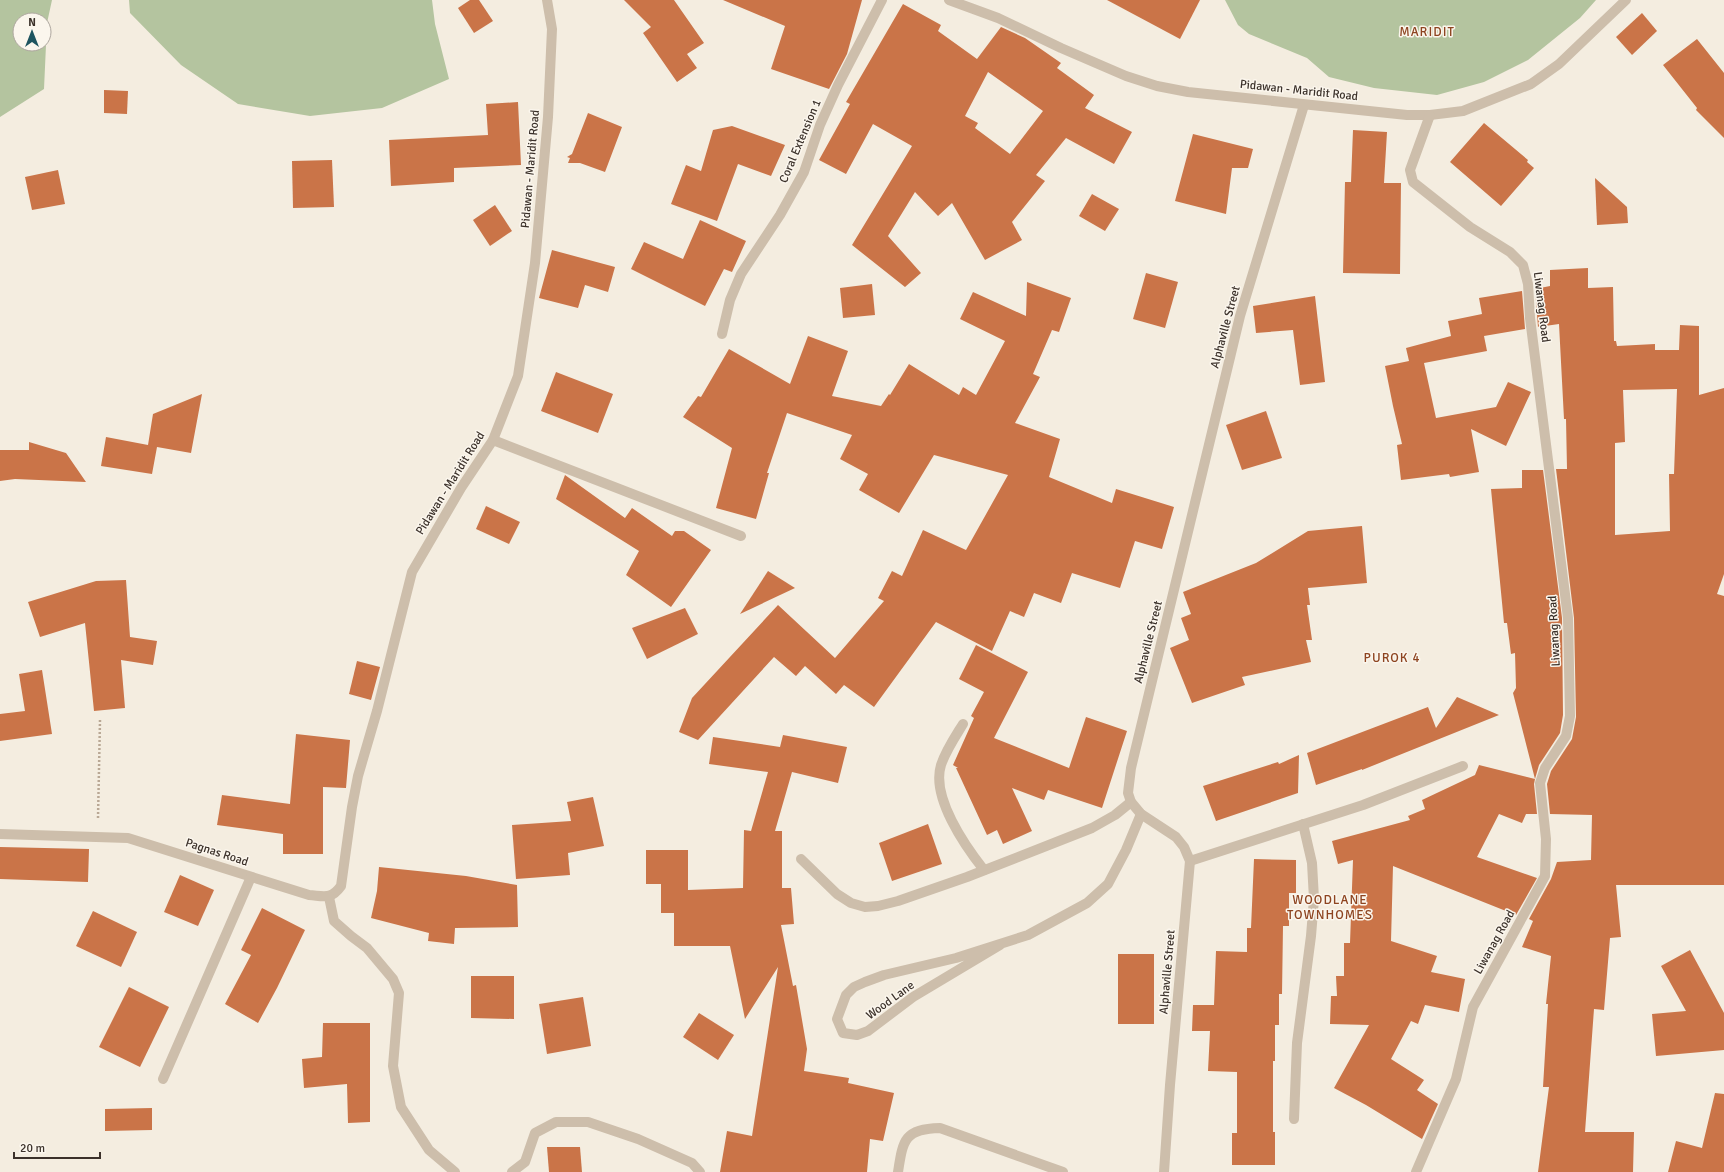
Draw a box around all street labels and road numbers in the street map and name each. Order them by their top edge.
street label: Pidawan - Maridit Road [1239,77,1359,104]
street label: Coral Extension 1 [776,97,825,185]
street label: Pidawan - Maridit Road [518,109,543,229]
street label: Liwanag Road [1530,271,1553,343]
street label: Alphaville Street [1207,284,1244,370]
street label: Pidawan - Maridit Road [413,429,488,538]
street label: Liwanag Road [1545,595,1564,667]
street label: Alphaville Street [1131,599,1166,685]
street label: Pagnas Road [184,835,250,870]
street label: Liwanag Road [1471,908,1518,977]
street label: Alphaville Street [1156,929,1179,1015]
street label: Wood Lane [863,978,917,1023]

